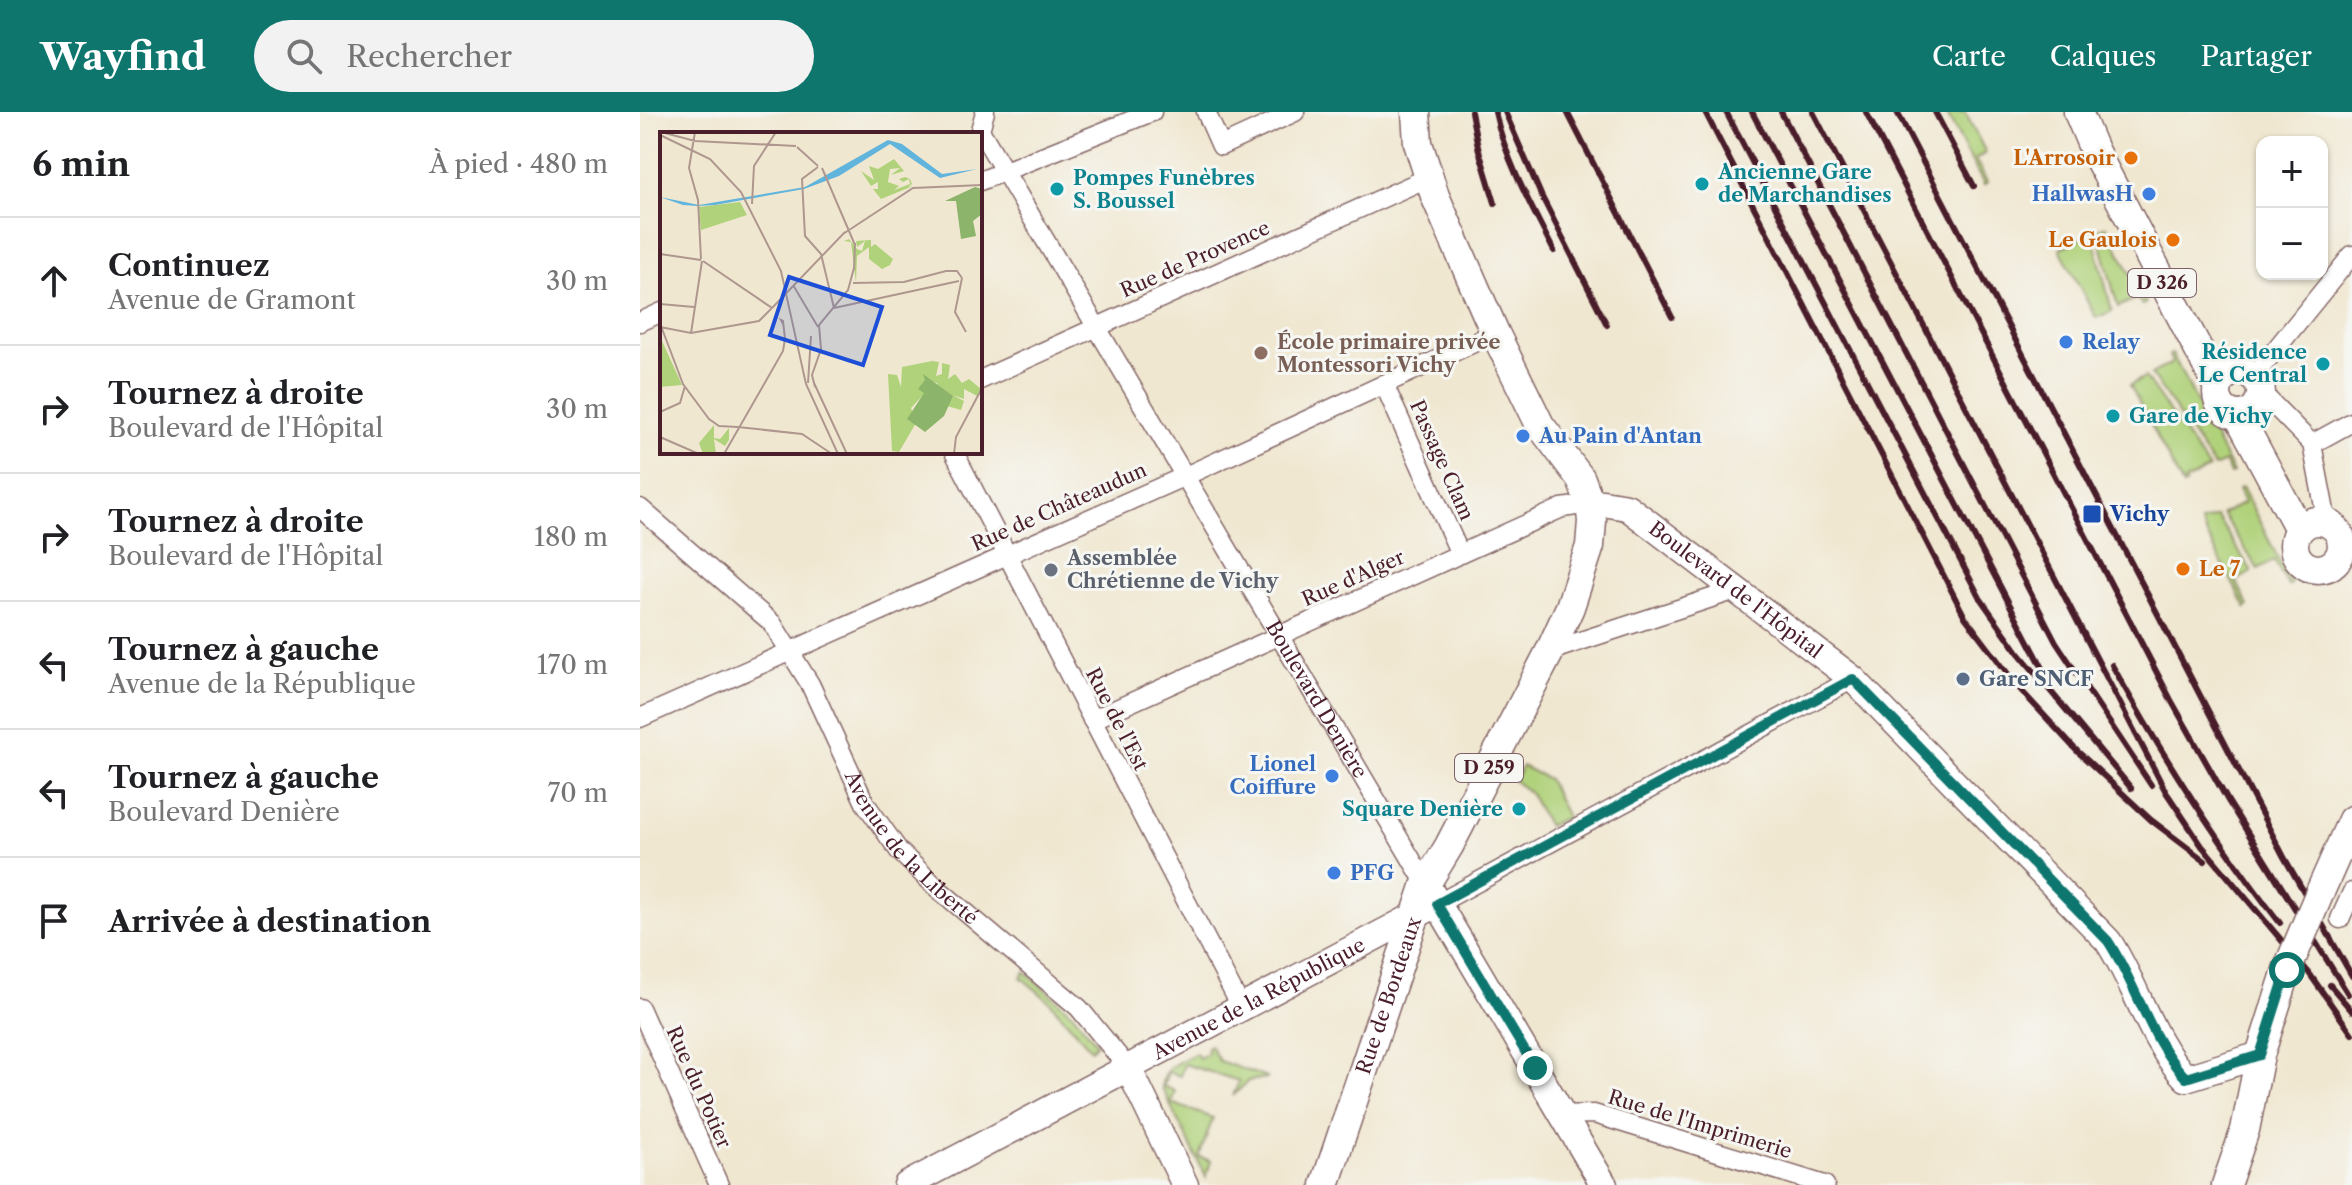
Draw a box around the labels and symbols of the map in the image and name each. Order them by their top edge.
inset map [660,132,982,454]
place label: L'Arrosoir [2013,146,2115,170]
marker: L'Arrosoir [2122,149,2140,167]
place label: Ancienne Gare de Marchandises [1717,160,1892,207]
place label: Pompes Funèbres S. Boussel [1073,166,1255,213]
marker: Ancienne Gare de Marchandises [1693,175,1711,193]
marker: Pompes Funèbres S. Boussel [1048,180,1066,198]
place label: HallwasH [2032,182,2133,206]
marker: HallwasH [2140,185,2158,203]
street label: Rue de Provence [1117,215,1273,303]
place label: Le Gaulois [2048,228,2157,252]
marker: Le Gaulois [2164,231,2182,249]
road number: D 326 [2128,269,2196,297]
place label: École primaire privée Montessori Vichy [1277,329,1501,377]
place label: Relay [2082,330,2140,354]
marker: Relay [2057,333,2075,351]
place label: Résidence Le Central [2198,340,2307,387]
marker: École primaire privée Montessori Vichy [1252,344,1270,362]
marker: Résidence Le Central [2314,355,2332,373]
street label: Passage Clam [1405,396,1479,524]
place label: Gare de Vichy [2129,404,2273,428]
marker: Gare de Vichy [2104,407,2122,425]
place label: Au Pain d'Antan [1538,424,1702,448]
marker: Au Pain d'Antan [1514,427,1532,445]
street label: Rue de Châteaudun [968,457,1151,556]
place label: Vichy [2109,502,2170,526]
marker: Vichy [2081,503,2103,525]
street label: Boulevard de l'Hôpital [1644,516,1827,663]
street label: Rue d'Alger [1298,545,1408,611]
place label: Assemblée Chrétienne de Vichy [1066,546,1279,593]
place label: Le 7 [2199,557,2241,581]
marker: Le 7 [2174,560,2192,578]
marker: Assemblée Chrétienne de Vichy [1042,561,1060,579]
street label: Boulevard Denière [1261,616,1372,782]
street label: Rue de l'Est [1081,664,1153,774]
place label: Gare SNCF [1979,667,2094,691]
marker: Gare SNCF [1954,670,1972,688]
place label: Lionel Coiffure [1229,752,1316,799]
road number: D 259 [1455,754,1523,782]
street label: Avenue de la Liberté [839,766,983,930]
marker: Lionel Coiffure [1323,767,1341,785]
place label: Square Denière [1342,797,1503,821]
marker: Square Denière [1510,800,1528,818]
place label: PFG [1350,861,1394,885]
marker: PFG [1325,864,1343,882]
street label: Rue de Bordeaux [1351,913,1426,1077]
street label: Avenue de la République [1147,932,1369,1065]
route start [2269,952,2305,988]
street label: Rue du Potier [661,1022,737,1152]
route end [1517,1050,1553,1086]
street label: Rue de l'Imprimerie [1605,1085,1795,1163]

